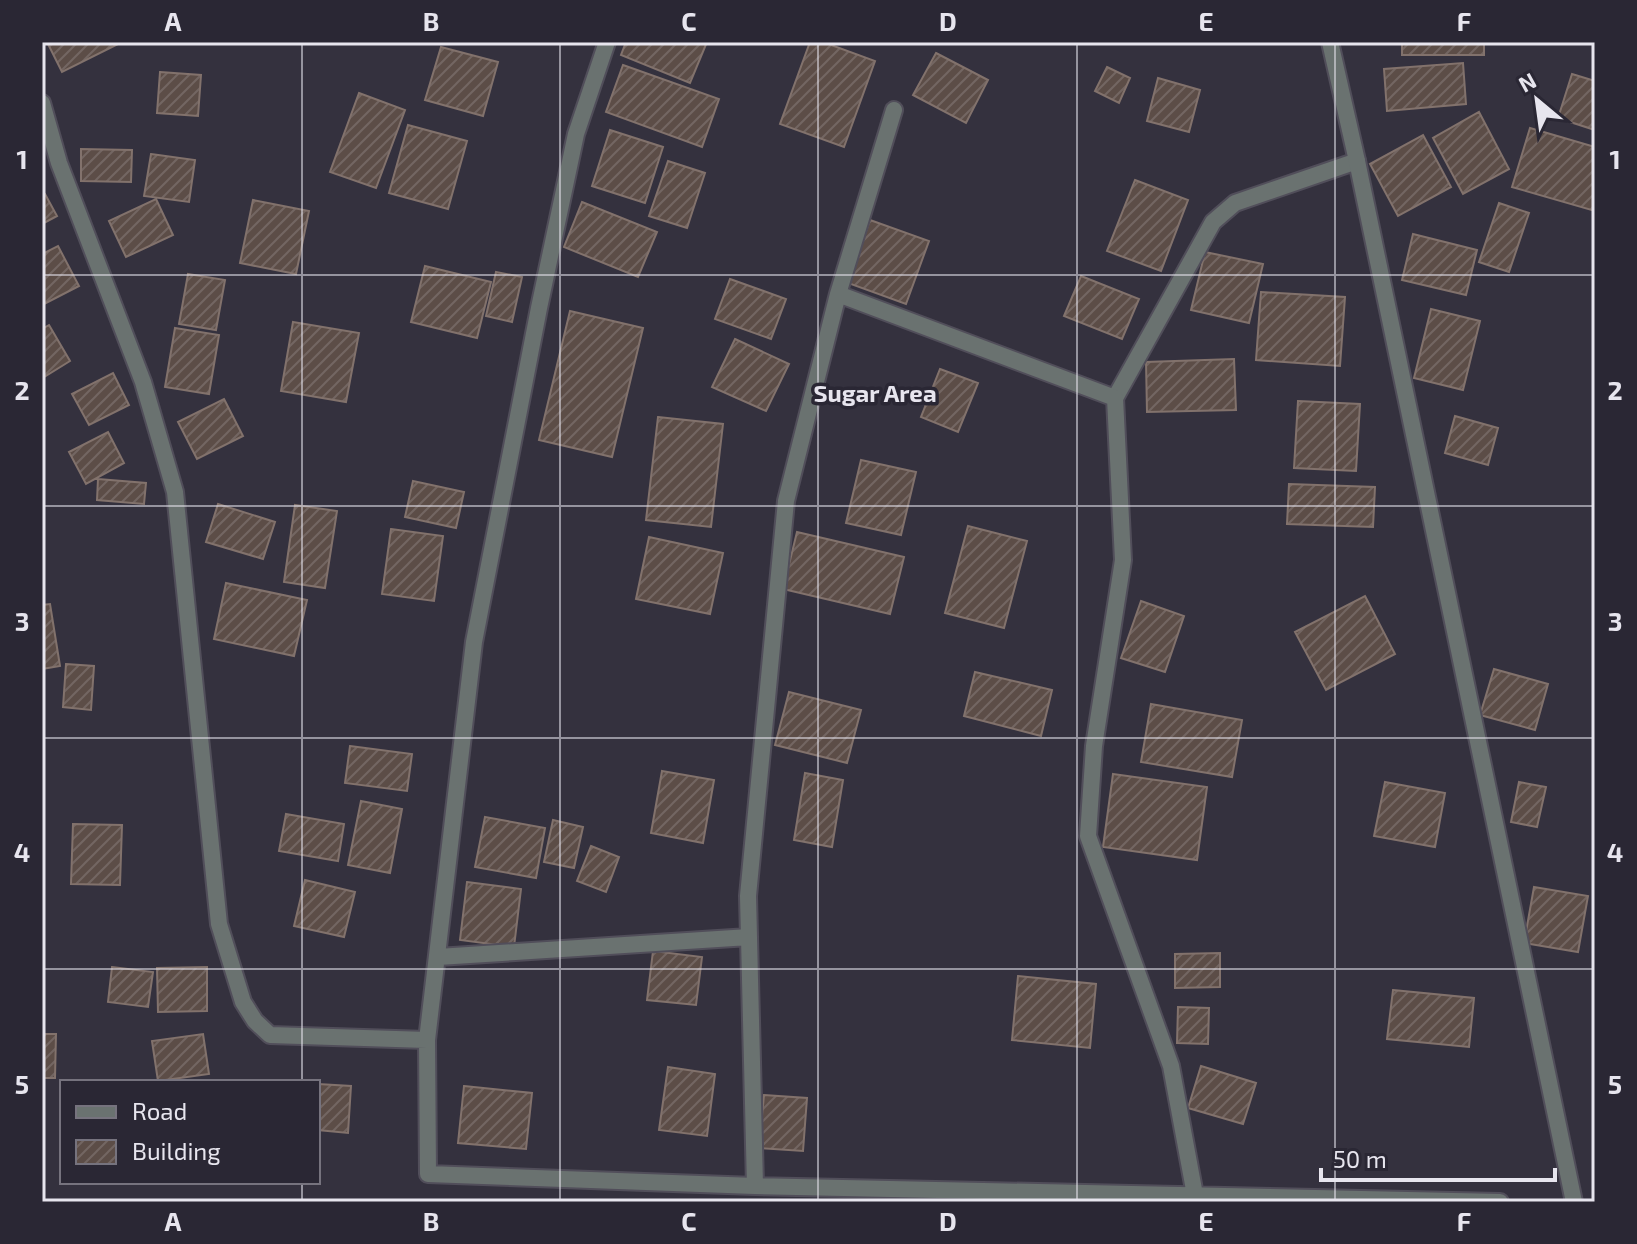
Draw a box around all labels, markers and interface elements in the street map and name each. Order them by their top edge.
text: A [165,5,182,36]
text: B [423,5,439,36]
text: C [681,5,697,36]
text: D [939,5,957,36]
text: E [1198,5,1214,36]
text: F [1457,5,1471,36]
north arrow [1497,60,1577,140]
text: N [1514,66,1540,97]
text: 1 [16,143,28,174]
text: 1 [1609,143,1621,174]
text: 2 [14,374,30,405]
text: 2 [1607,374,1623,405]
district label: Sugar Area [813,378,937,407]
text: 3 [15,605,29,636]
text: 3 [1608,605,1622,636]
text: 4 [14,836,30,867]
text: 4 [1607,836,1623,867]
text: 5 [15,1068,29,1099]
text: 5 [1608,1068,1622,1099]
legend [60,1080,320,1184]
text: Road [132,1096,187,1125]
scale bar [1321,1132,1555,1182]
text: Building [132,1136,221,1165]
text: 50 m [1333,1144,1387,1173]
text: A [165,1205,182,1236]
text: B [423,1205,439,1236]
text: C [681,1205,697,1236]
text: D [939,1205,957,1236]
text: E [1198,1205,1214,1236]
text: F [1457,1205,1471,1236]

